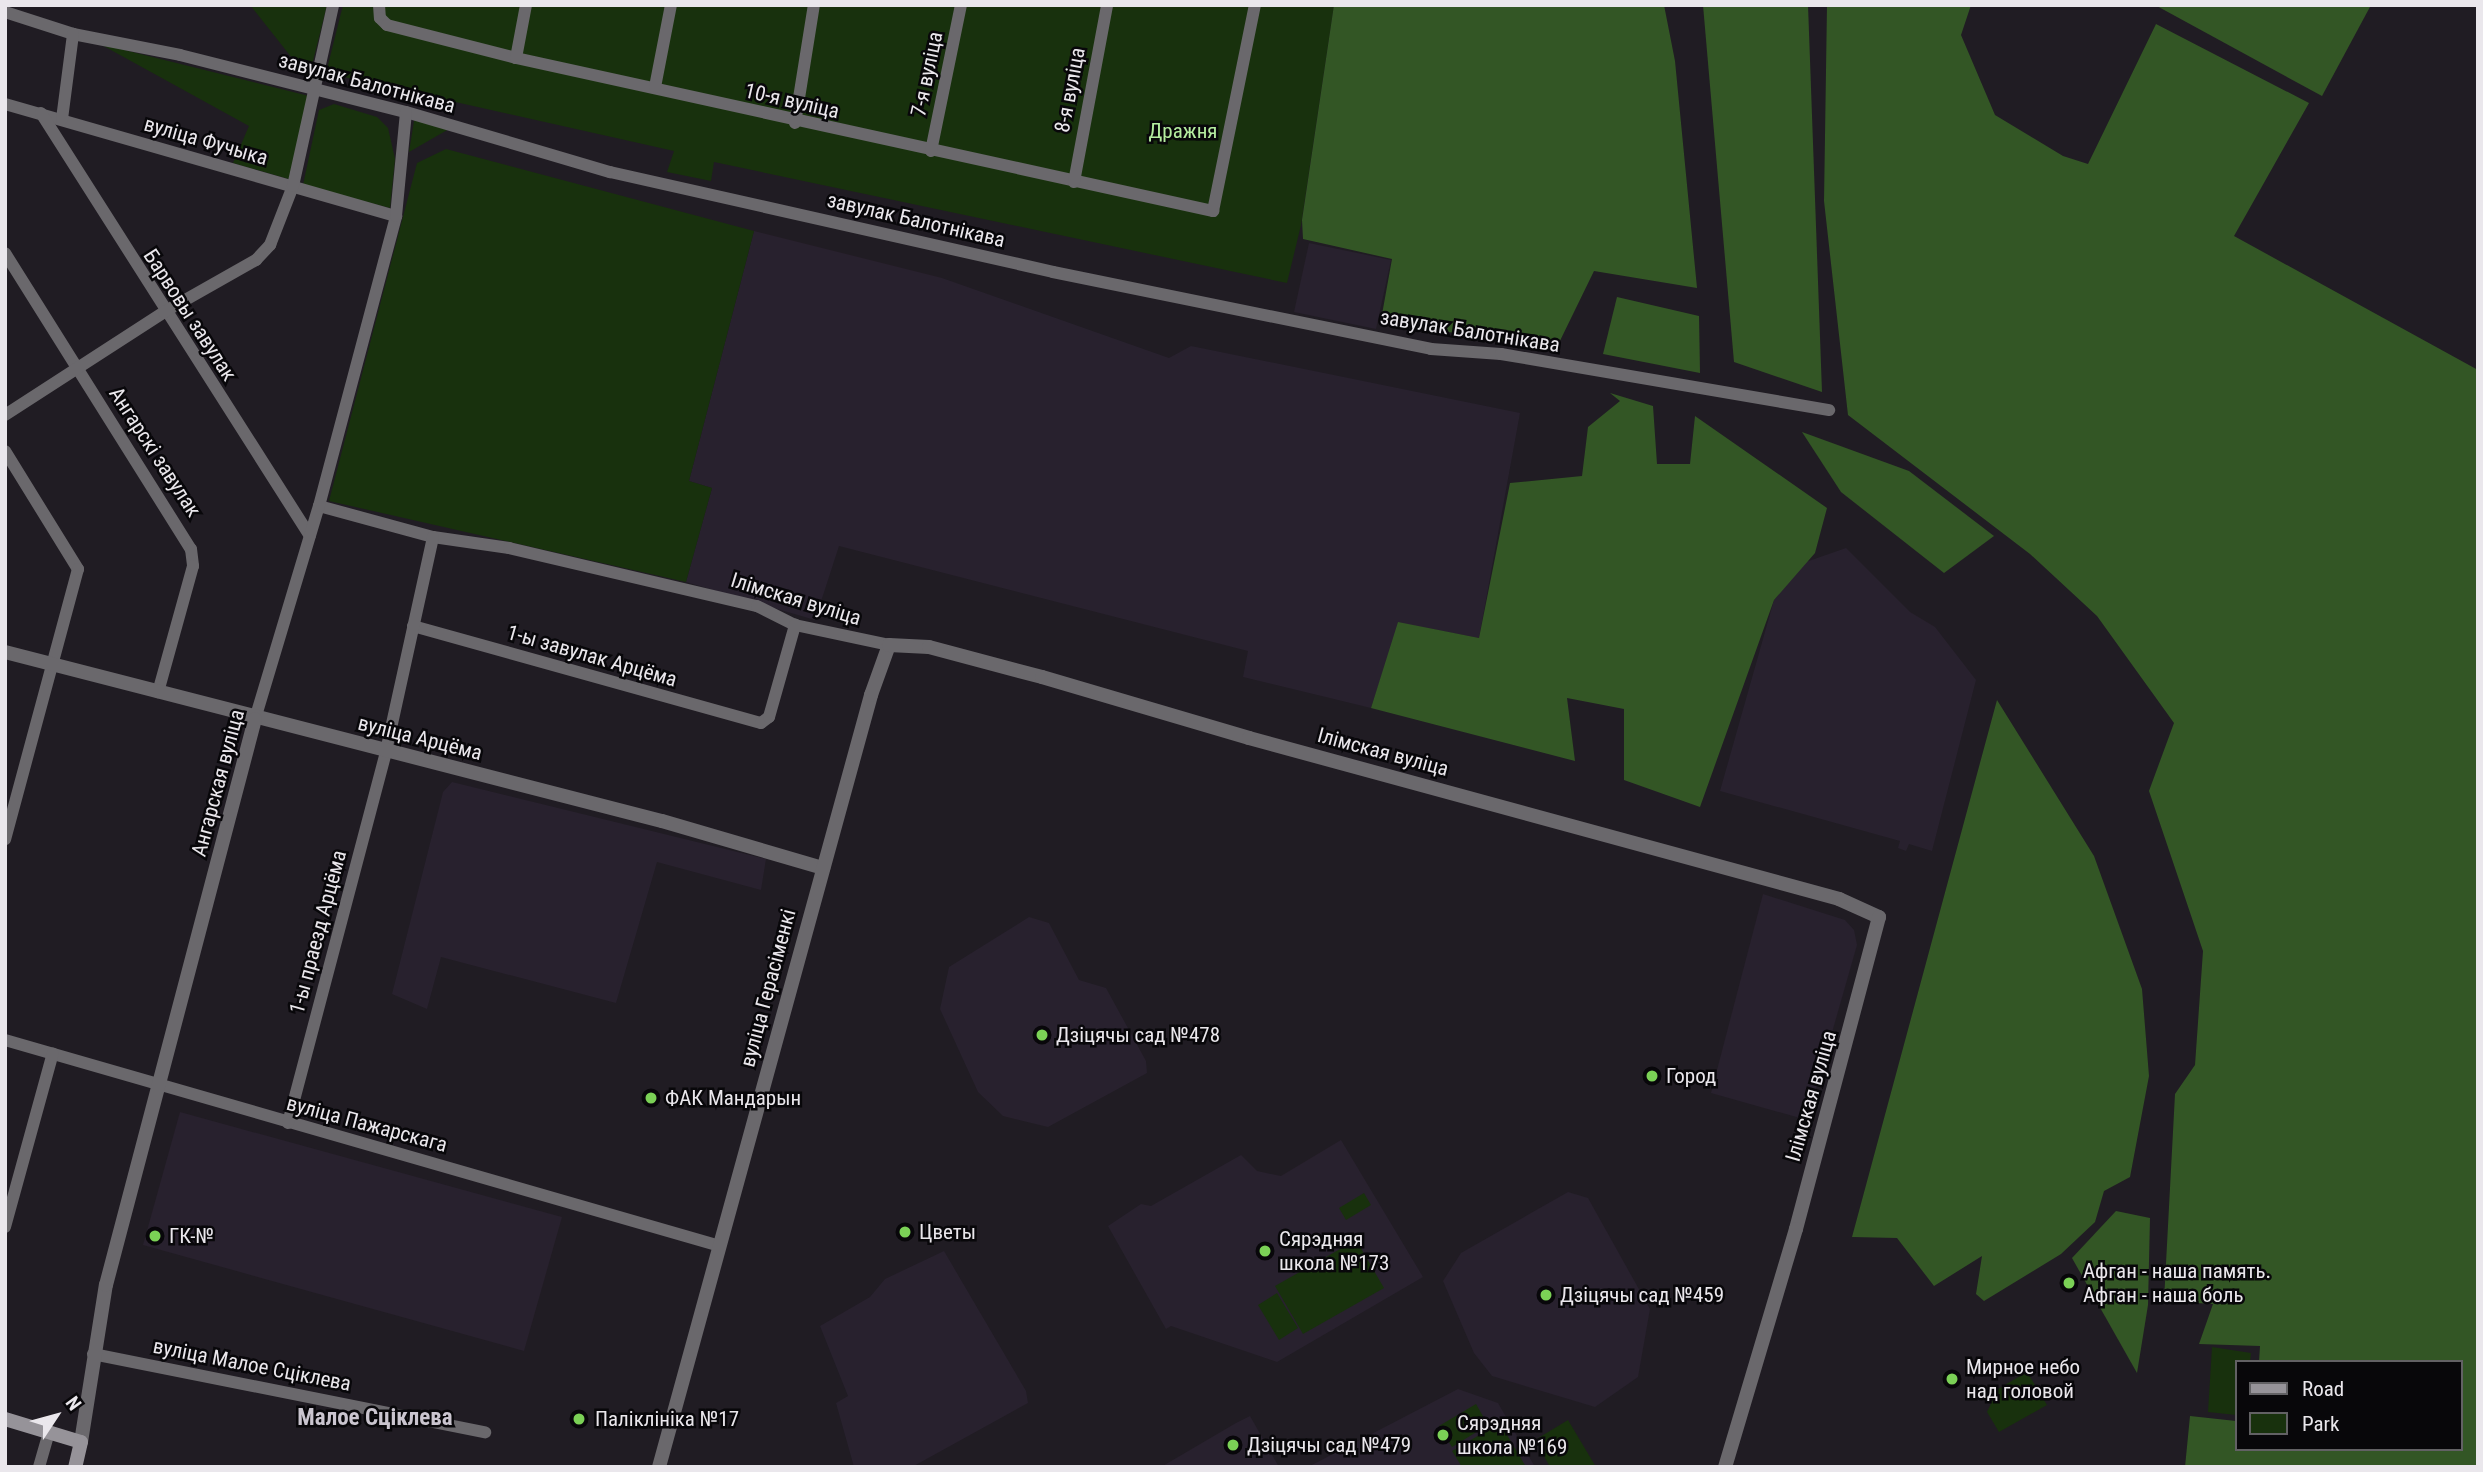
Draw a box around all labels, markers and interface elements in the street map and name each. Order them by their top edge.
street label: 7-я вуліца [906,29,948,119]
street label: 8-я вуліца [1049,45,1091,135]
street label: завулак Балотнікава [276,47,458,119]
street label: 10-я вуліца [742,78,842,124]
street label: вуліца Фучыка [141,111,271,171]
park label: Дражня [1148,118,1218,144]
street label: завулак Балотнікава [825,187,1007,253]
street label: Барвовы завулак [138,244,242,386]
street label: завулак Балотнікава [1378,304,1562,358]
street label: Ангарскі завулак [104,382,206,522]
street label: Ілімская вуліца [728,567,864,631]
street label: 1-ы завулак Арцёма [504,620,680,692]
street label: Ангарская вуліца [186,707,250,859]
street label: вуліца Арцёма [355,710,485,766]
street label: Ілімская вуліца [1315,722,1451,782]
street label: 1-ы праезд Арцёма [284,848,352,1016]
street label: вуліца Герасіменкі [735,906,801,1070]
place label: Дзіцячы сад №478 [1056,1022,1220,1048]
marker: Дзіцячы сад №478 [1034,1027,1050,1043]
street label: Ілімская вуліца [1780,1028,1842,1164]
place label: Город [1666,1063,1716,1089]
marker: Город [1644,1068,1660,1084]
place label: ФАК Мандарын [665,1085,801,1111]
street label: вуліца Пажарскага [284,1090,450,1158]
marker: ФАК Мандарын [643,1090,659,1106]
place label: Цветы [919,1219,976,1245]
place label: ГК-№ [169,1223,214,1249]
marker: Цветы [897,1224,913,1240]
place label: Сярэдняя школа №173 [1279,1226,1389,1276]
marker: ГК-№ [147,1228,163,1244]
marker: Сярэдняя школа №173 [1257,1243,1273,1259]
place label: Афган - наша память. Афган - наша боль [2083,1258,2271,1308]
marker: Афган - наша память. Афган - наша боль [2061,1275,2077,1291]
place label: Дзіцячы сад №459 [1560,1282,1724,1308]
marker: Дзіцячы сад №459 [1538,1287,1554,1303]
street label: вуліца Малое Сціклева [151,1333,353,1397]
place label: Мирное небо над головой [1966,1354,2080,1404]
legend [2234,1360,2462,1451]
marker: Мирное небо над головой [1944,1371,1960,1387]
text: Road [2302,1377,2344,1401]
north arrow [21,1381,91,1451]
text: N [61,1392,86,1415]
district label: Малое Сціклева [297,1404,453,1432]
place label: Паліклініка №17 [595,1406,739,1432]
marker: Паліклініка №17 [569,1409,589,1429]
place label: Сярэдняя школа №169 [1457,1410,1567,1460]
text: Park [2302,1412,2339,1436]
marker: Сярэдняя школа №169 [1435,1427,1451,1443]
place label: Дзіцячы сад №479 [1247,1432,1411,1458]
marker: Дзіцячы сад №479 [1225,1437,1241,1453]

